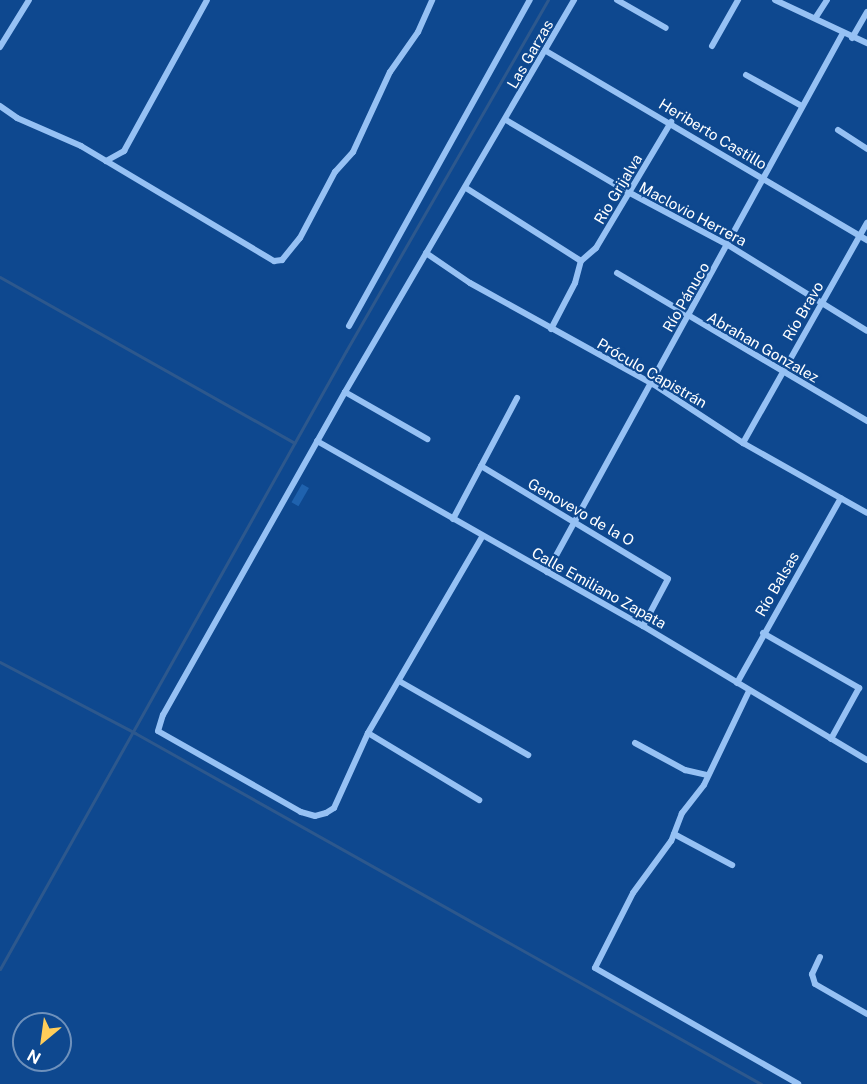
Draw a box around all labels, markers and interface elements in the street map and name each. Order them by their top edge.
street label: Las Garzas [503,16,557,92]
street label: Heriberto Castillo [656,95,770,173]
street label: Rio Grijalva [590,151,646,227]
street label: Maclovio Herrera [636,178,750,250]
street label: Río Pánuco [659,259,713,335]
street label: Río Bravo [779,278,827,344]
street label: Abrahan Gonzalez [704,308,822,386]
street label: Próculo Capistrán [594,334,710,412]
street label: Genovevo de la O [524,474,638,550]
street label: Calle Emiliano Zapata [529,543,669,633]
street label: Río Balsas [751,548,803,620]
north arrow [12,1012,72,1072]
text: N [24,1045,44,1068]

